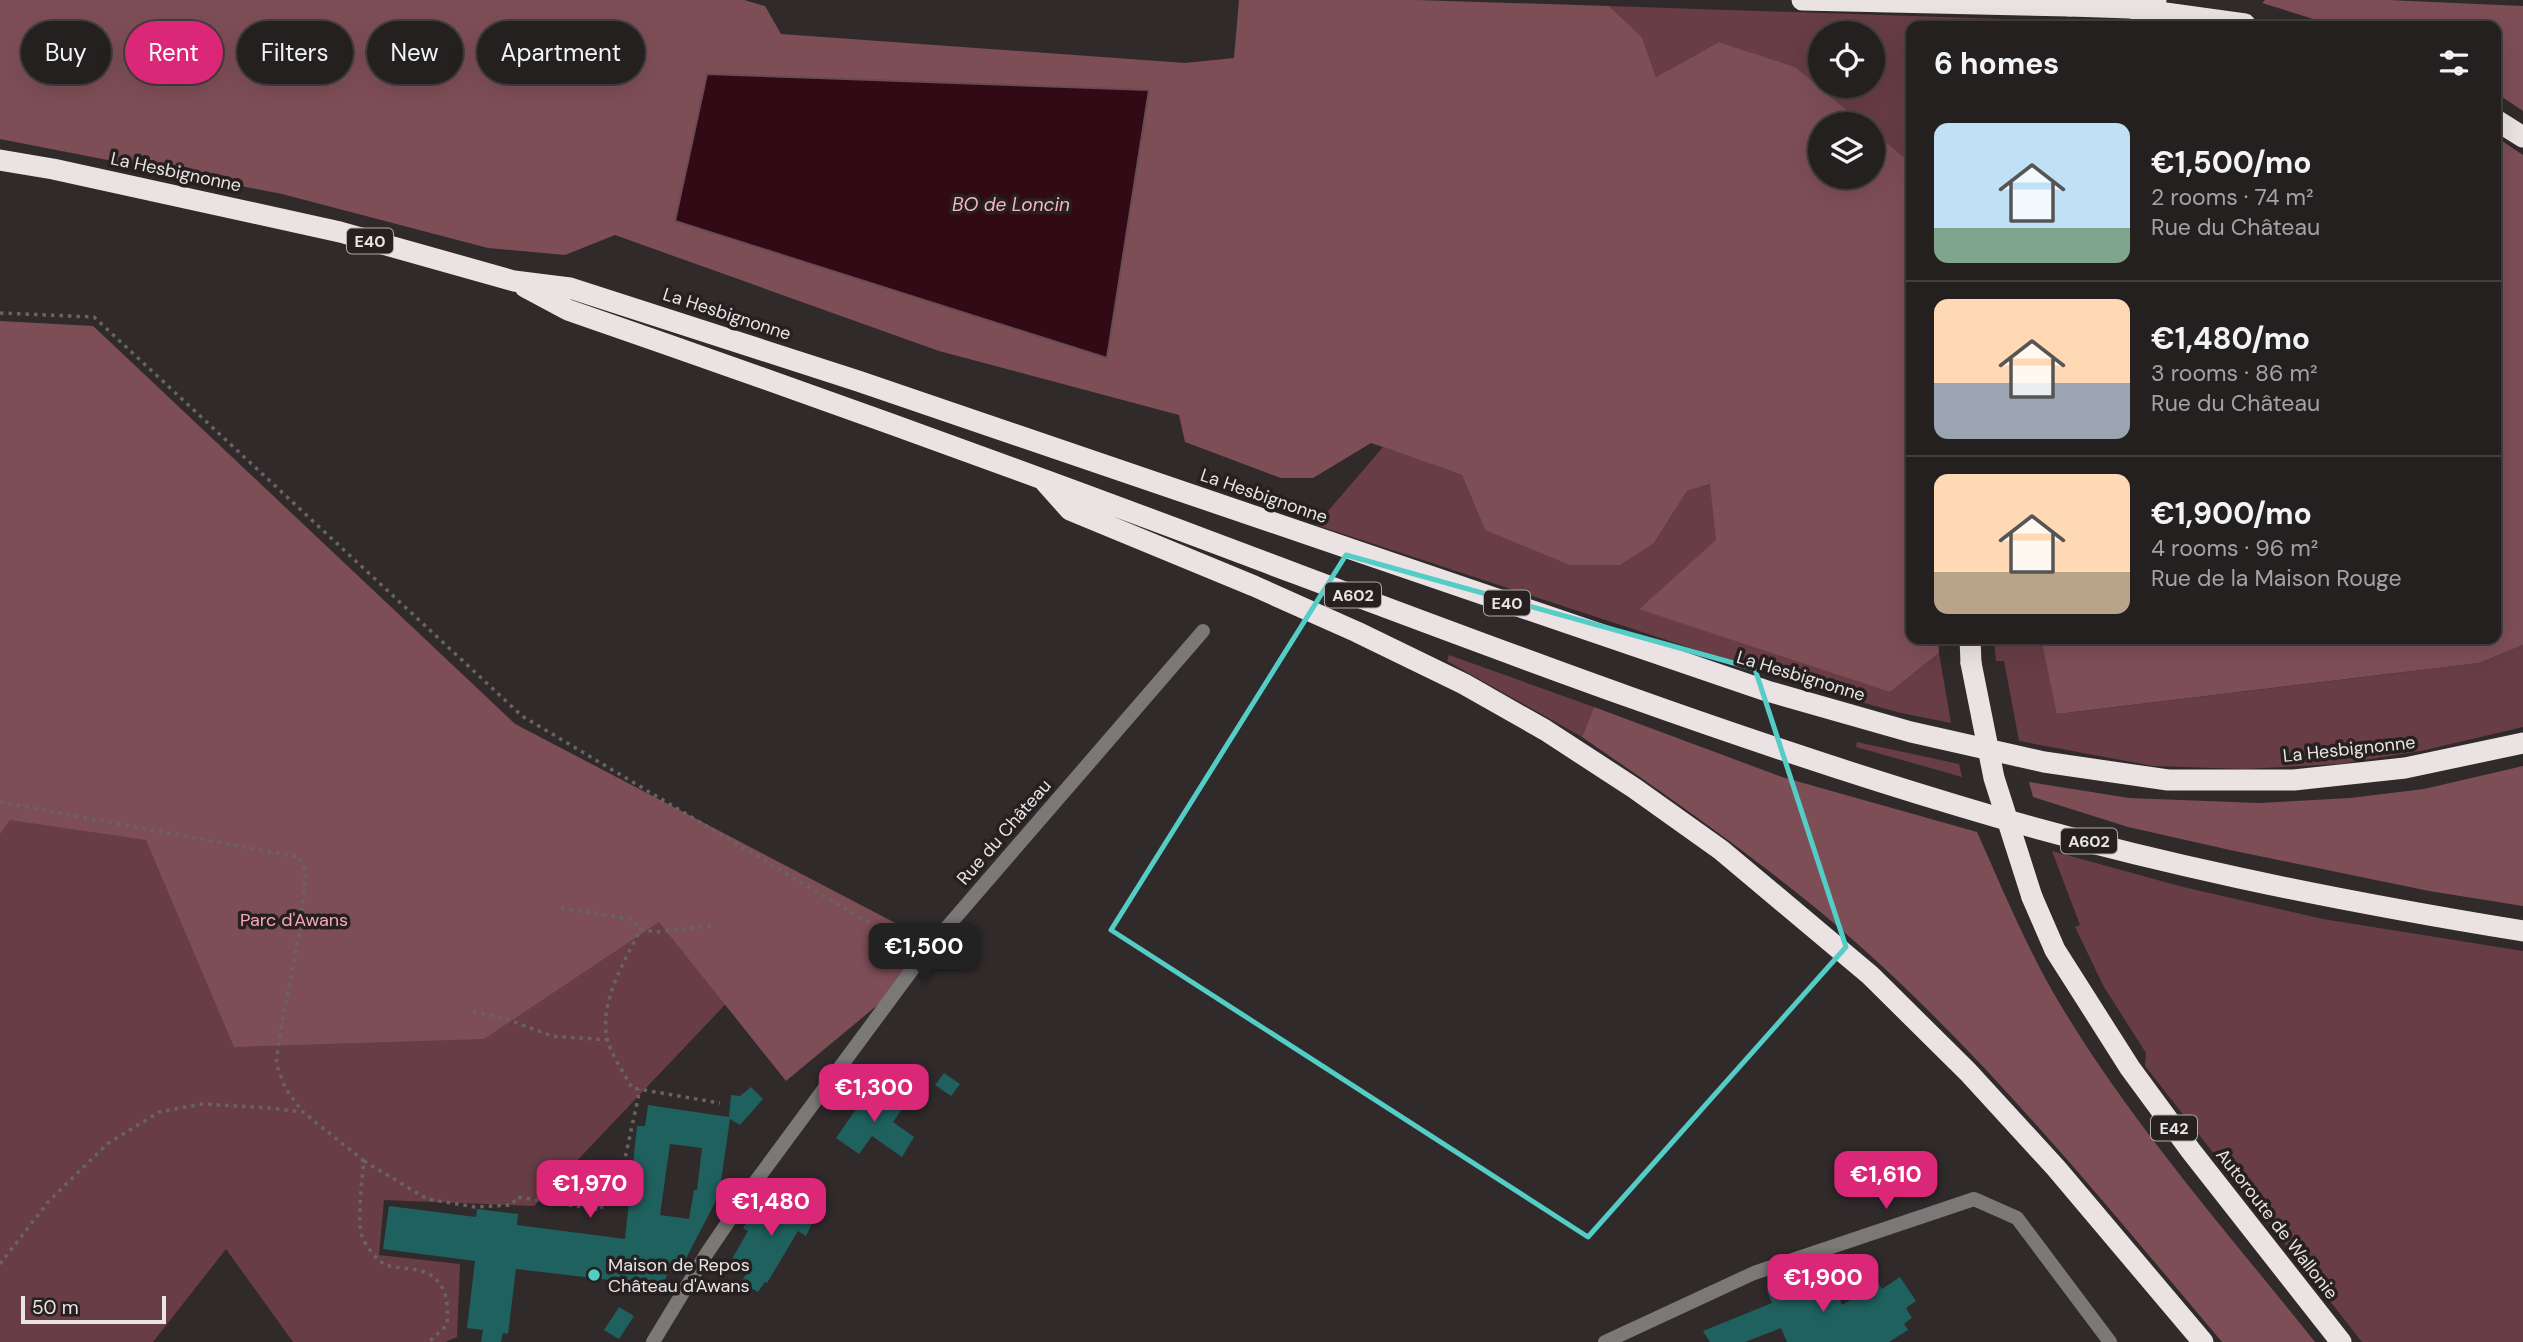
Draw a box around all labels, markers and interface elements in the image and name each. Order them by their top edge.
chip: Buy [21,21,111,84]
chip: Rent [125,21,223,84]
chip: Filters [237,21,353,84]
chip: New [367,21,463,84]
chip: Apartment [477,21,645,84]
map controls [1808,21,1885,189]
button: locate [1808,21,1885,98]
text: 6 homes [1934,44,2059,83]
icon: filters [2435,44,2473,82]
button: layers [1808,112,1885,189]
text: €1,500/mo [2151,143,2311,182]
street label: La Hesbignonne [108,146,244,198]
icon: home [1990,151,2074,235]
text: 2 rooms · 74 m² [2151,182,2314,212]
water label: BO de Loncin [952,192,1070,217]
text: Rue du Château [2151,212,2320,242]
road number: E40 [347,229,393,254]
street label: La Hesbignonne [660,282,794,346]
text: €1,480/mo [2151,319,2310,358]
icon: home [1990,327,2074,411]
text: 3 rooms · 86 m² [2151,358,2318,388]
text: Rue du Château [2151,388,2320,418]
street label: La Hesbignonne [1197,463,1331,529]
text: €1,900/mo [2151,494,2312,533]
icon: home [1990,502,2074,586]
text: 4 rooms · 96 m² [2151,533,2318,563]
text: Rue de la Maison Rouge [2151,563,2402,593]
road number: A602 [1325,582,1381,608]
road number: E40 [1484,590,1530,616]
street label: La Hesbignonne [1734,645,1868,707]
street label: La Hesbignonne [2282,730,2416,768]
street label: Rue du Château [952,774,1056,890]
road number: A602 [2061,828,2117,854]
park label: Parc d'Awans [240,908,348,932]
pin: €1,500 [867,923,981,983]
text: €1,500 [885,931,963,961]
pin: €1,300 [817,1064,931,1124]
text: €1,300 [835,1072,913,1102]
road number: E42 [2151,1116,2197,1140]
street label: Autoroute de Wallonie [2211,1144,2343,1304]
pin: €1,610 [1829,1152,1943,1211]
text: €1,610 [1850,1159,1922,1189]
pin: €1,970 [533,1160,647,1220]
text: €1,970 [553,1168,627,1198]
pin: €1,480 [714,1178,828,1238]
text: €1,480 [732,1186,810,1216]
place label: Maison de Repos Château d'Awans [608,1253,750,1298]
pin: €1,900 [1766,1254,1880,1314]
text: €1,900 [1783,1262,1863,1292]
marker: Maison de Repos Château d'Awans [586,1267,602,1283]
scale bar [21,1293,166,1325]
text: 50 m [32,1295,79,1320]

